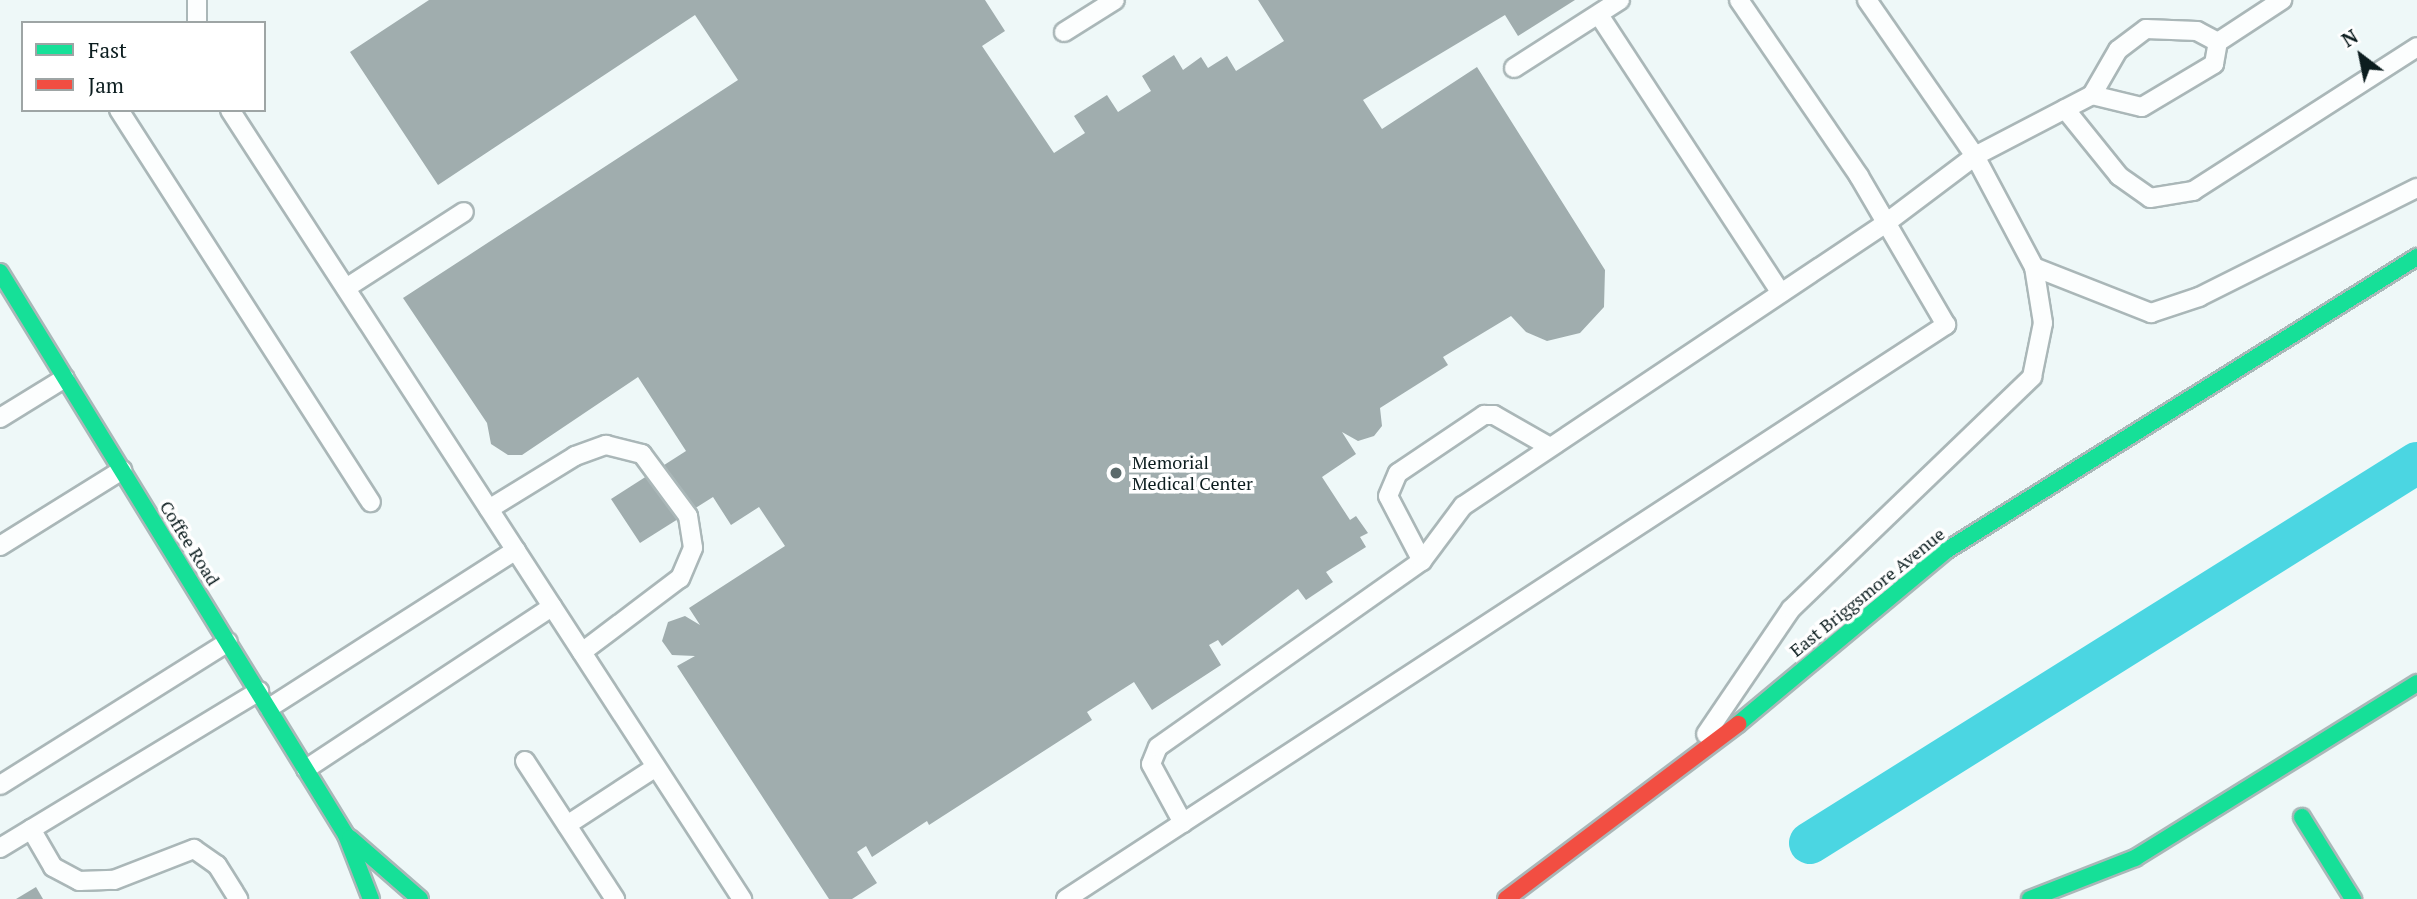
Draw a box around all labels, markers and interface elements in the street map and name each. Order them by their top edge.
legend [21,21,266,112]
north arrow [2326,21,2396,91]
text: N [2337,23,2362,52]
text: Fast [88,36,127,64]
text: Jam [88,71,124,99]
place label: Memorial Medical Center [1132,452,1253,494]
marker: Memorial Medical Center [1106,463,1126,483]
street label: Coffee Road [155,497,225,589]
street label: East Briggsmore Avenue [1785,523,1949,661]

